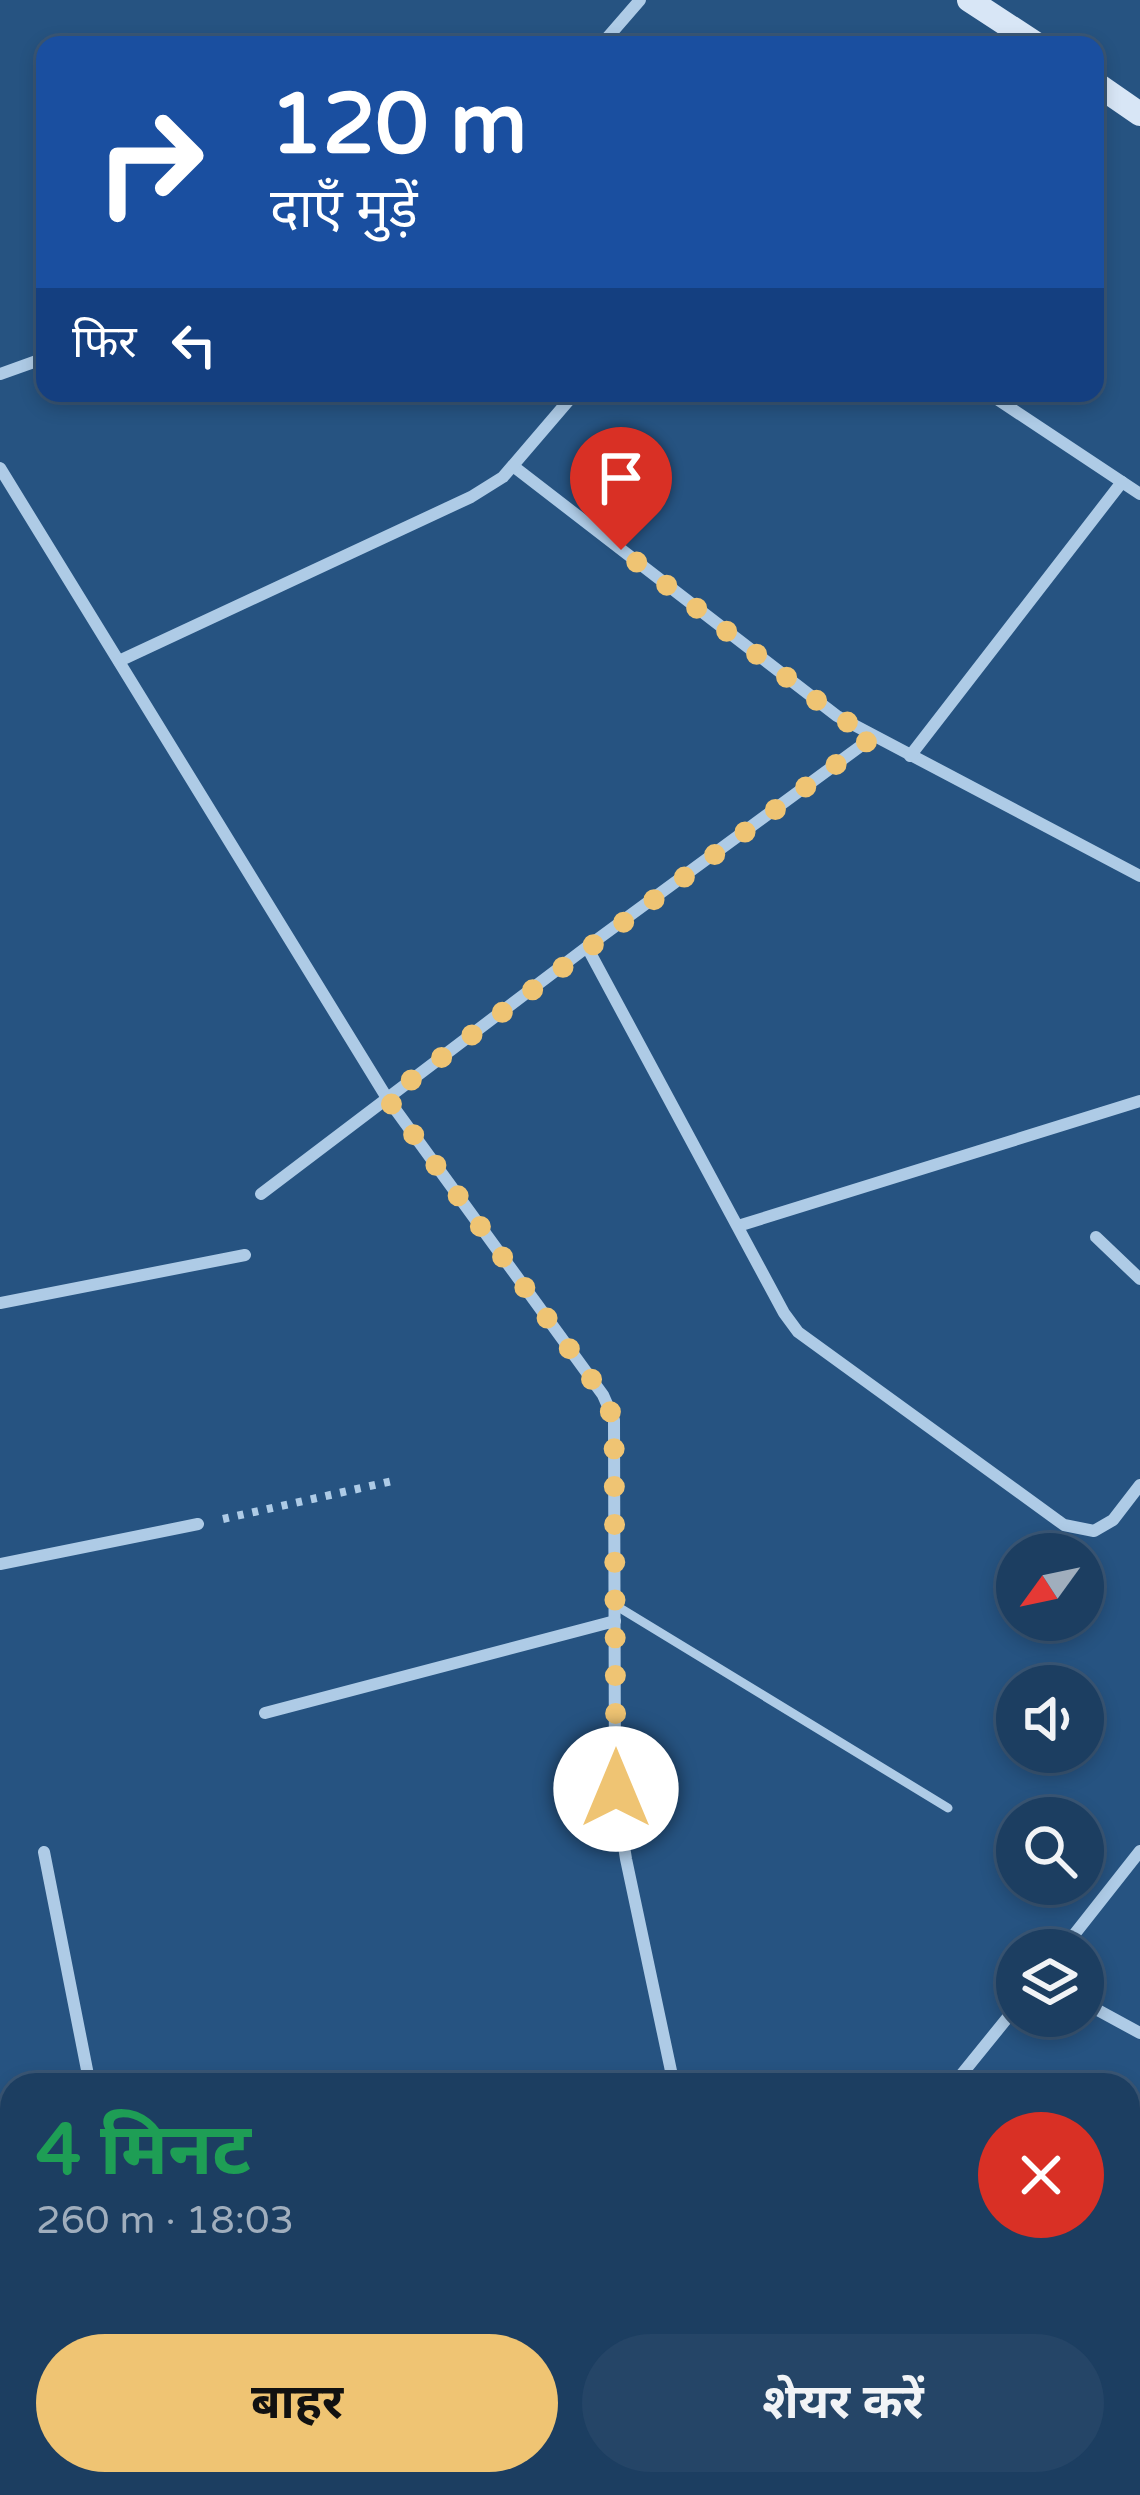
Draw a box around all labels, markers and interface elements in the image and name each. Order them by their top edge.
text: 120 m [270,75,527,176]
icon: right [72,84,228,240]
text: दाएँ मुड़ें [270,177,418,242]
icon: left [161,312,227,378]
text: फिर [72,316,137,370]
pin [570,427,672,550]
icon: arrive [588,445,654,511]
north arrow [996,1533,1104,1641]
map controls [996,1533,1104,2037]
button: sound [996,1665,1104,1773]
position arrow [553,1726,679,1852]
button: search [996,1797,1104,1905]
button: layers [996,1929,1104,2037]
text: 4 मिनट [36,2108,251,2195]
button: close [978,2112,1104,2238]
text: 260 m · 18:03 [36,2197,294,2244]
button: बाहर [36,2334,558,2472]
button: शेयर करें [582,2334,1104,2472]

